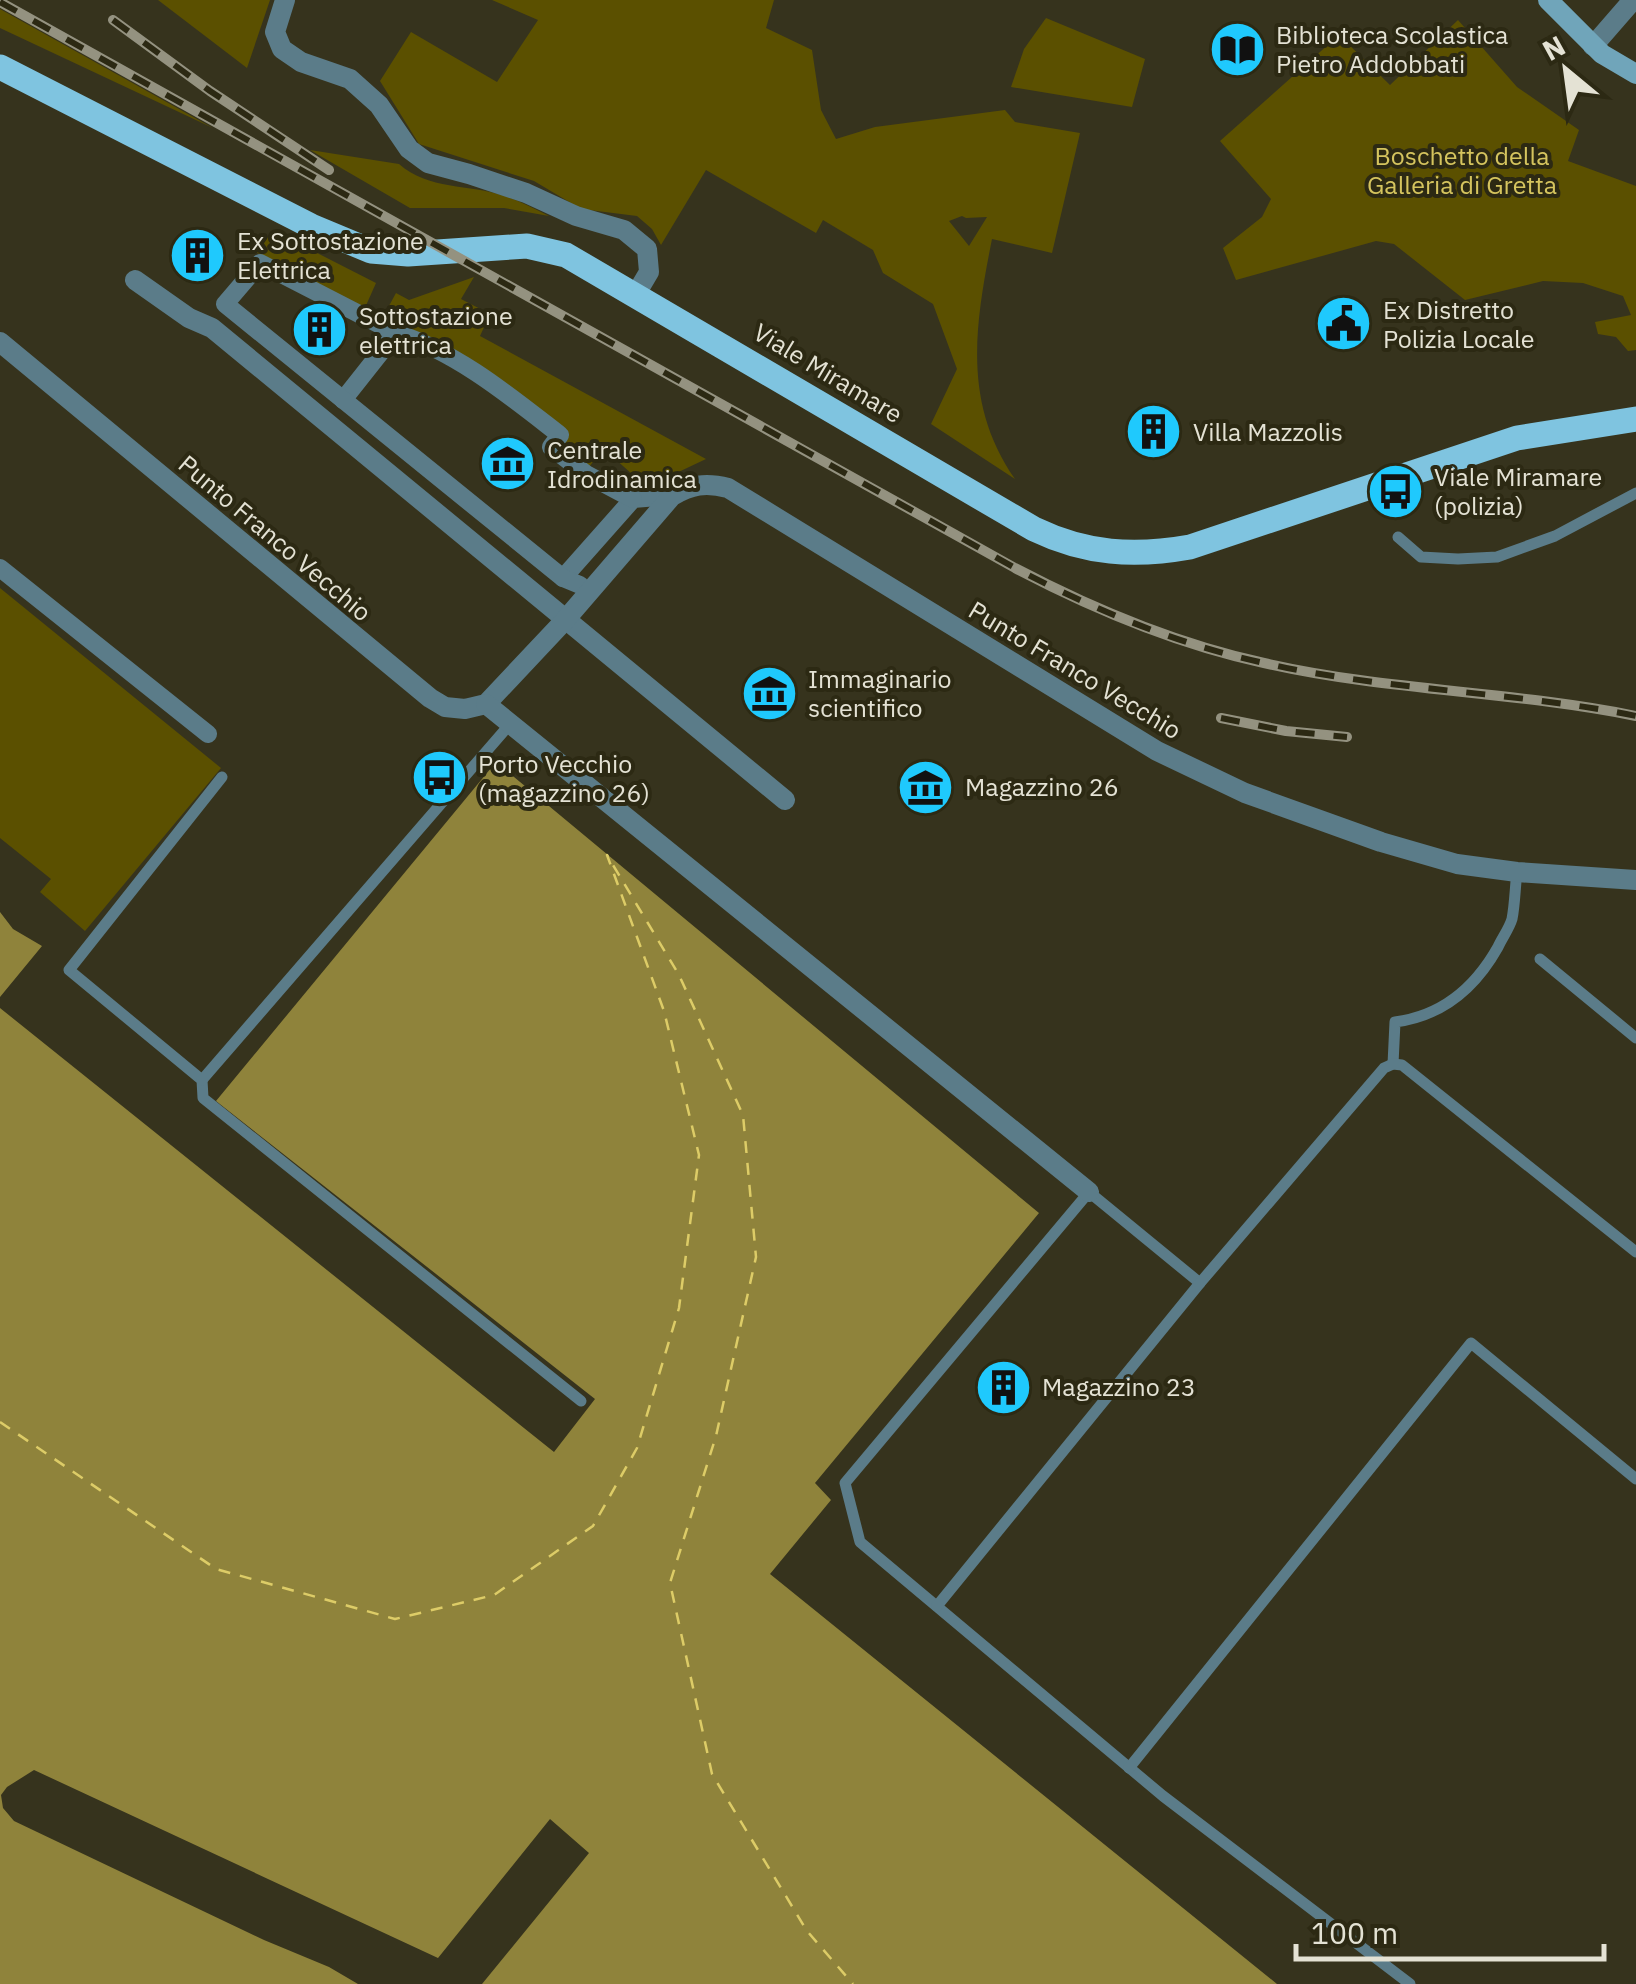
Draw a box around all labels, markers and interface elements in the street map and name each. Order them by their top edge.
place label: Biblioteca Scolastica Pietro Addobbati [1276,18,1508,80]
library icon: Biblioteca Scolastica Pietro Addobbati [1207,19,1267,79]
north arrow [1516,20,1616,120]
text: N [1536,27,1571,69]
park label: Boschetto della Galleria di Gretta [1367,139,1557,201]
place label: Ex Sottostazione Elettrica [237,224,424,286]
building icon: Ex Sottostazione Elettrica [168,225,228,285]
place label: Ex Distretto Polizia Locale [1383,293,1535,355]
public building icon: Ex Distretto Polizia Locale [1314,294,1374,354]
place label: Sottostazione elettrica [359,299,513,361]
building icon: Sottostazione elettrica [290,300,350,360]
street label: Viale Miramare [748,315,909,430]
building icon: Villa Mazzolis [1124,402,1184,462]
place label: Villa Mazzolis [1193,415,1343,448]
place label: Centrale Idrodinamica [547,433,697,495]
museum icon: Centrale Idrodinamica [478,434,538,494]
street label: Punto Franco Vecchio [172,447,379,628]
place label: Viale Miramare (polizia) [1434,460,1602,522]
bus stop icon: Viale Miramare (polizia) [1365,461,1425,521]
street label: Punto Franco Vecchio [963,593,1188,746]
place label: Immaginario scientifico [808,662,951,724]
museum icon: Immaginario scientifico [739,663,799,723]
place label: Porto Vecchio (magazzino 26) [478,747,650,809]
bus stop icon: Porto Vecchio (magazzino 26) [409,748,469,808]
museum icon: Magazzino 26 [896,757,956,817]
place label: Magazzino 26 [965,770,1119,803]
building icon: Magazzino 23 [973,1357,1033,1417]
place label: Magazzino 23 [1042,1370,1196,1403]
scale bar [1296,1899,1604,1961]
text: 100 m [1311,1913,1398,1952]

